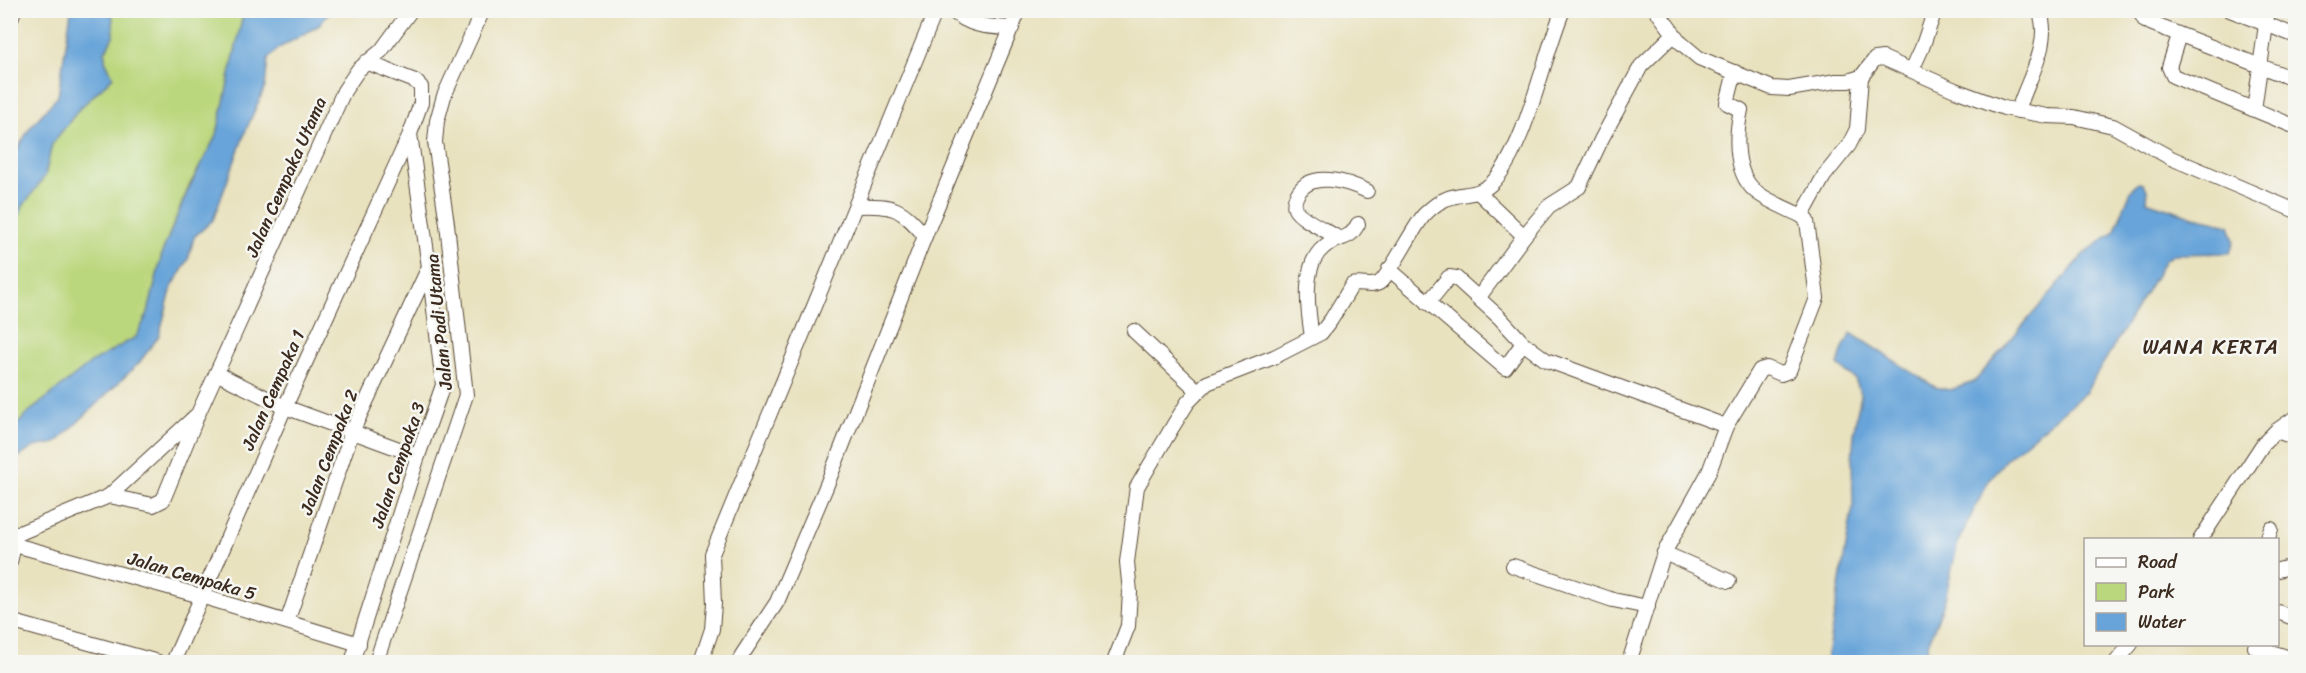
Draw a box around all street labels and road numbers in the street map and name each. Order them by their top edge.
street label: Jalan Cempaka Utama [236,92,336,263]
street label: Jalan Padi Utama [416,252,462,393]
street label: Jalan Cempaka 1 [232,324,314,456]
street label: Jalan Cempaka 2 [290,385,368,520]
street label: Jalan Cempaka 3 [361,398,435,533]
street label: Jalan Cempaka 5 [123,542,260,610]

